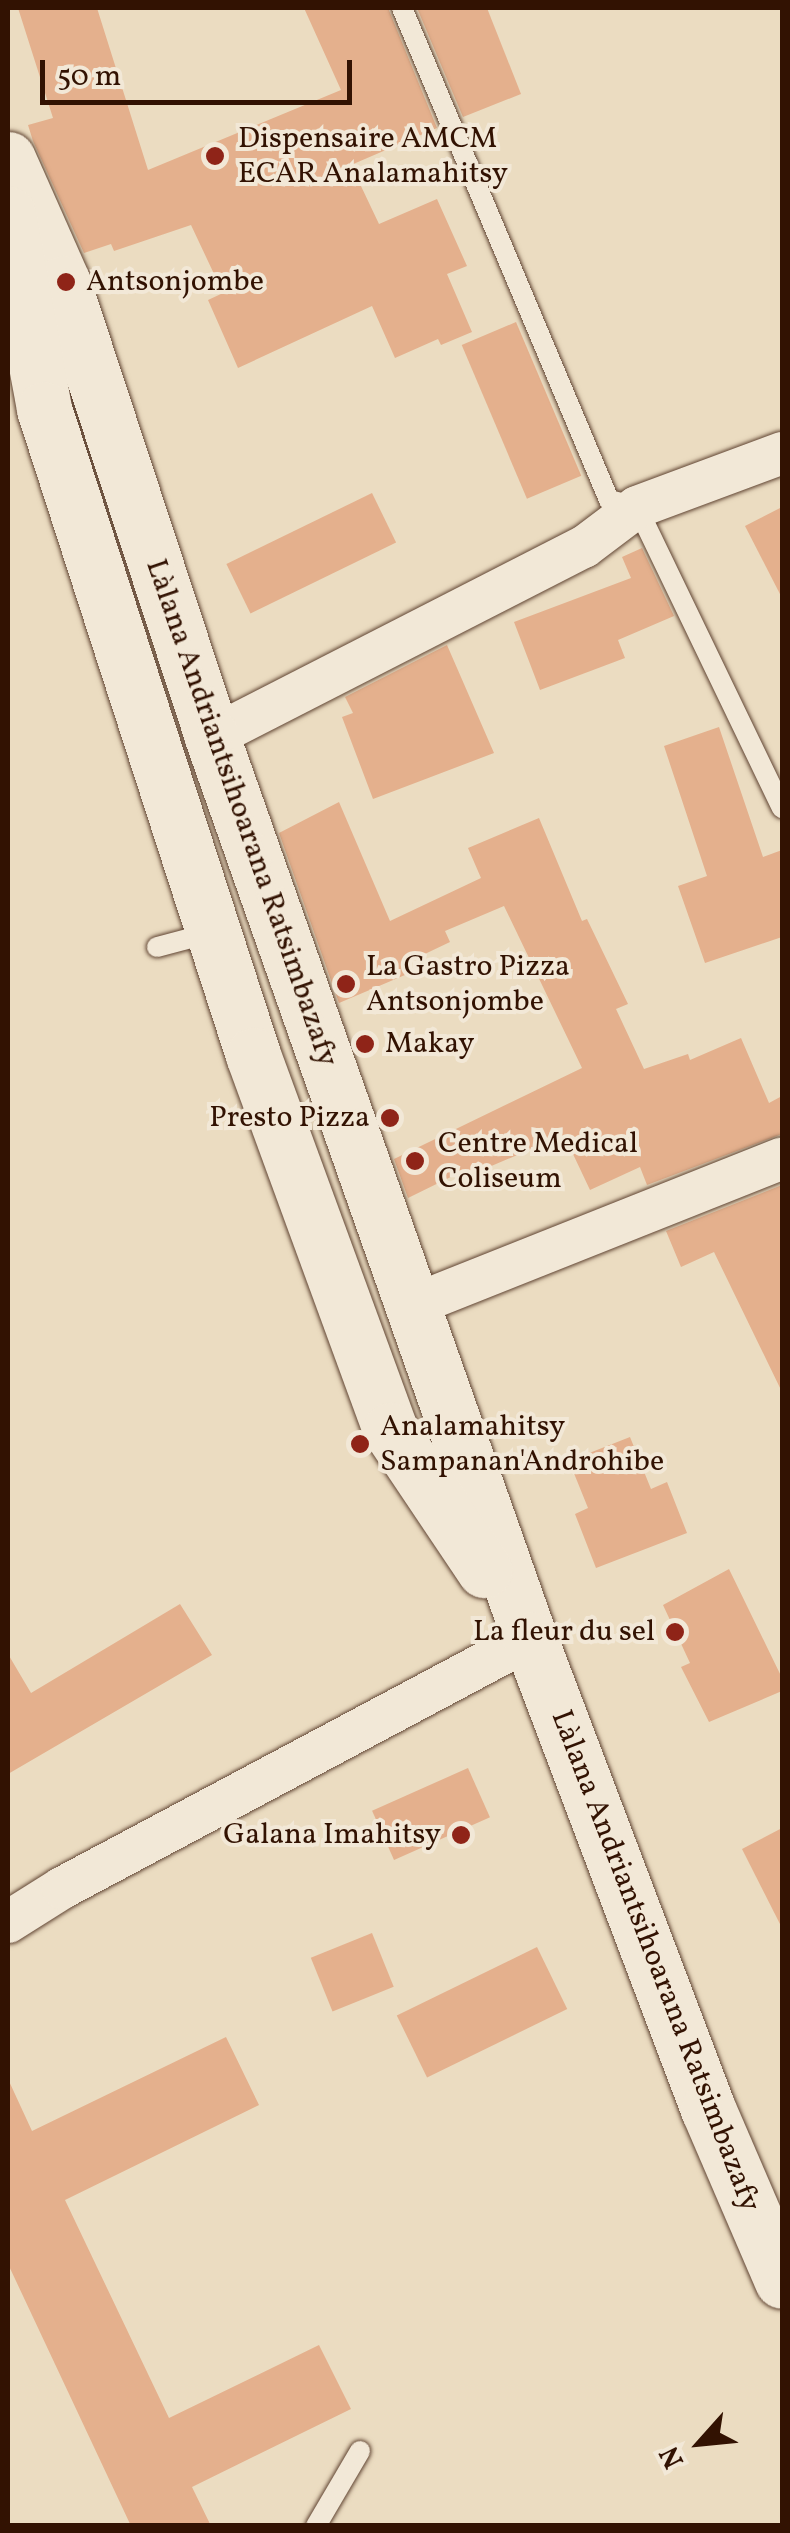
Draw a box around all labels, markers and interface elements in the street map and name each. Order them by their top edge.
scale bar [45,40,358,102]
text: 50 m [57,56,121,98]
place label: Dispensaire AMCM ECAR Analamahitsy [238,121,508,192]
marker: Dispensaire AMCM ECAR Analamahitsy [202,143,228,169]
place label: Antsonjombe [86,264,264,300]
marker: Antsonjombe [55,271,77,293]
street label: Làlana Andriantsihoarana Ratsimbazafy [137,555,345,1071]
place label: La Gastro Pizza Antsonjombe [366,949,570,1020]
marker: La Gastro Pizza Antsonjombe [335,973,357,995]
place label: Makay [385,1026,474,1062]
marker: Makay [354,1033,376,1055]
place label: Presto Pizza [209,1100,370,1136]
marker: Presto Pizza [379,1107,401,1129]
place label: Centre Medical Coliseum [438,1126,638,1196]
marker: Centre Medical Coliseum [402,1148,428,1174]
place label: Analamahitsy Sampanan'Androhibe [380,1409,664,1480]
marker: Analamahitsy Sampanan'Androhibe [349,1433,371,1455]
place label: La fleur du sel [473,1614,655,1650]
marker: La fleur du sel [664,1621,686,1643]
street label: Làlana Andriantsihoarana Ratsimbazafy [542,1705,768,2217]
place label: Galana Imahitsy [223,1817,441,1853]
marker: Galana Imahitsy [450,1824,472,1846]
north arrow [650,2393,750,2493]
text: N [651,2439,695,2475]

